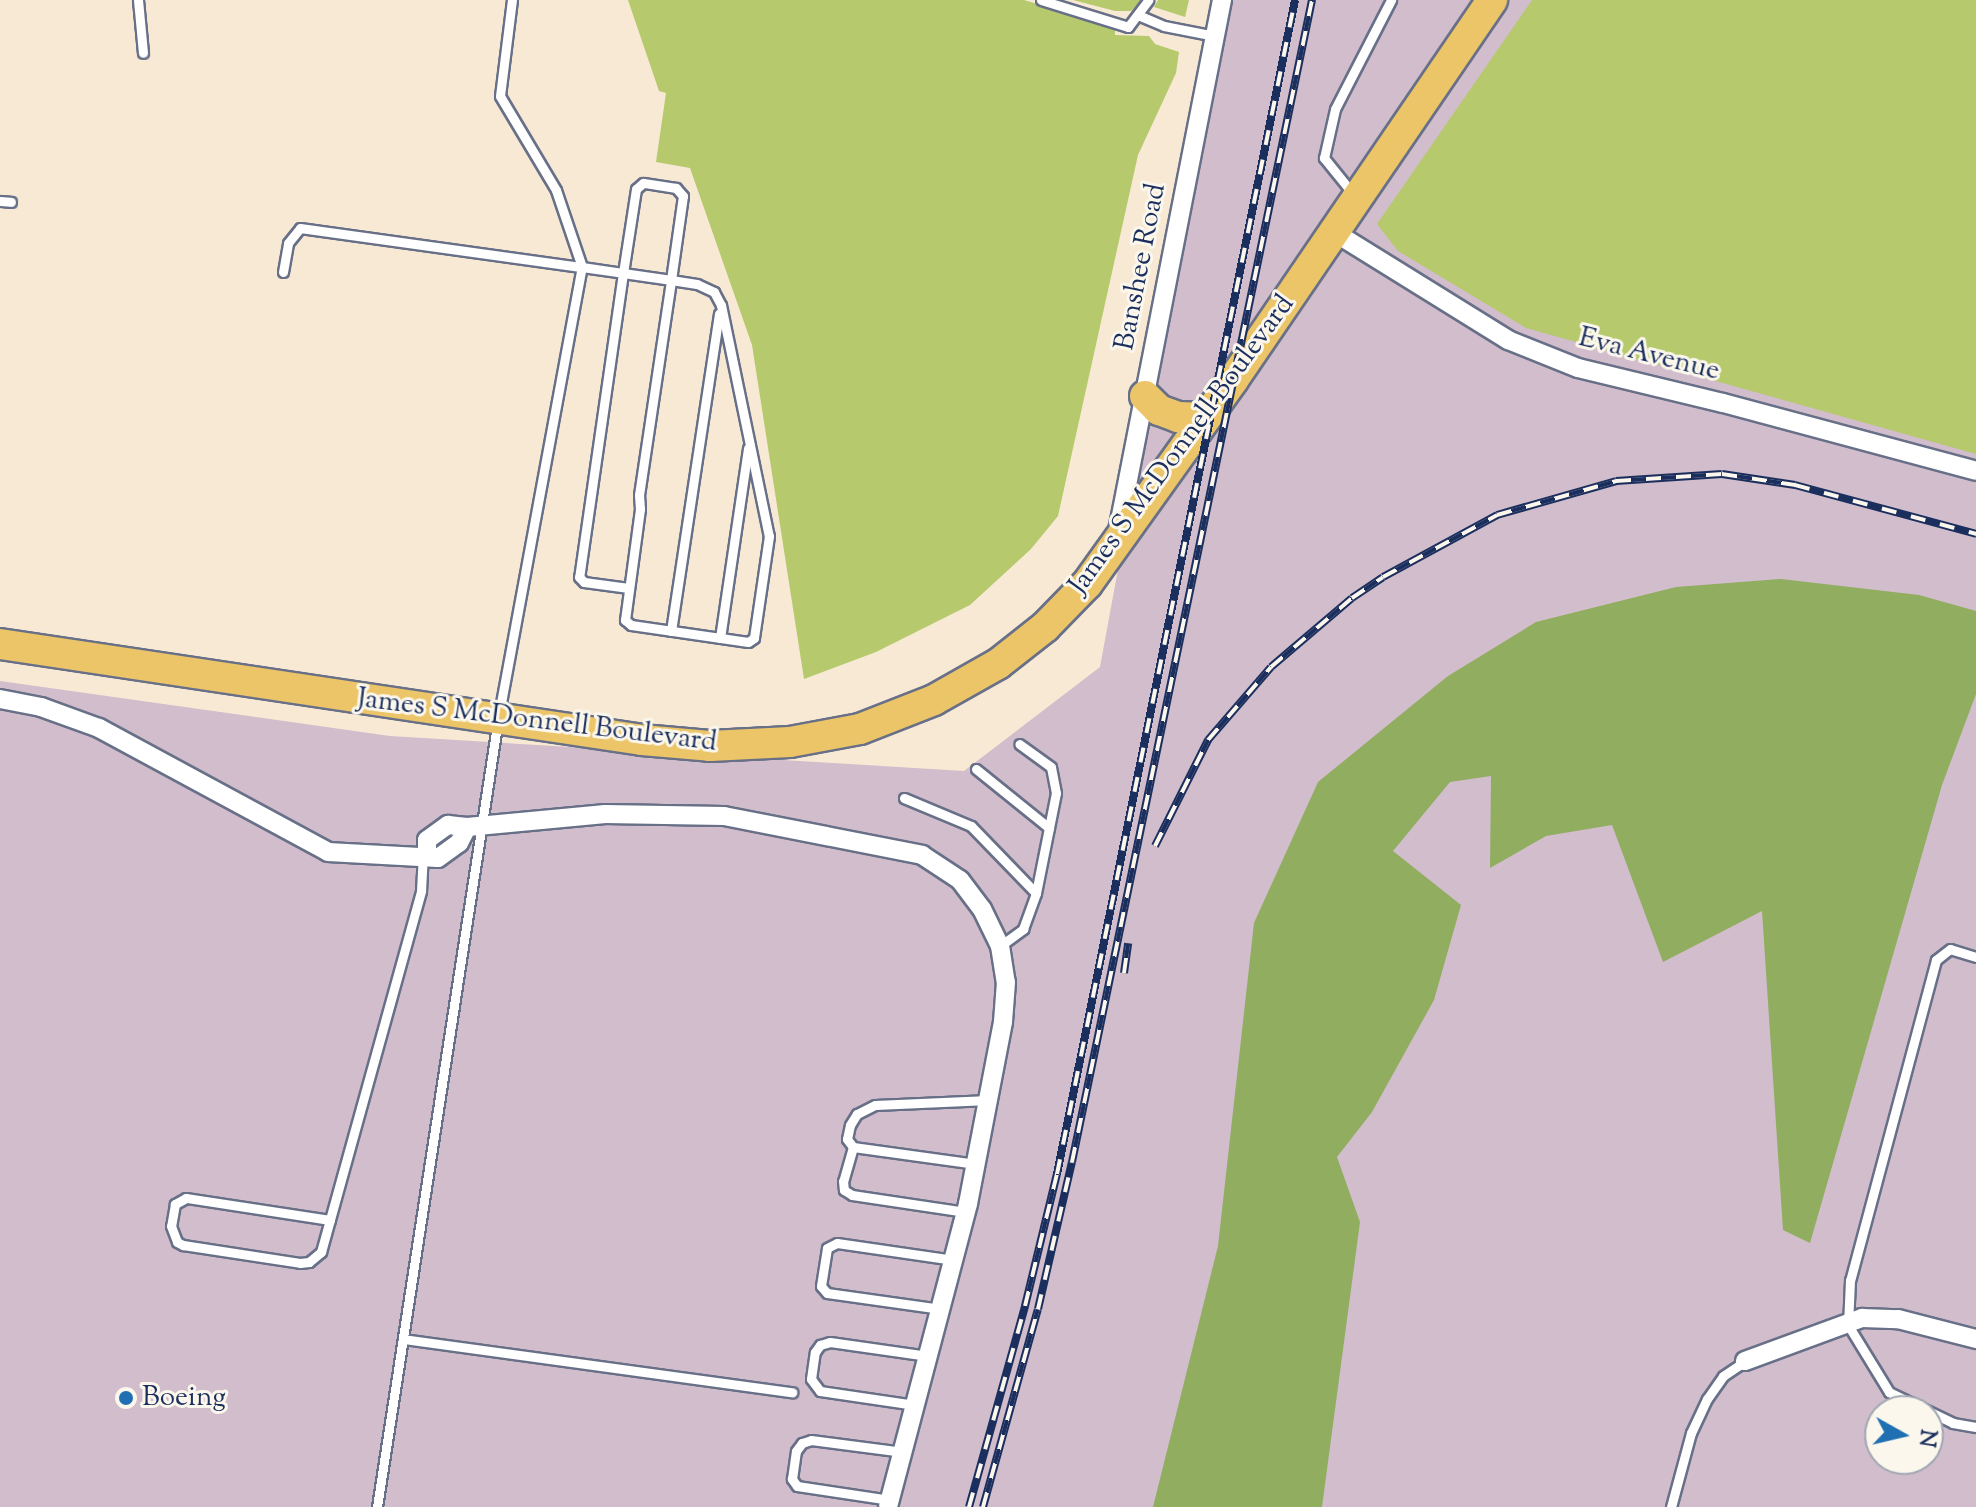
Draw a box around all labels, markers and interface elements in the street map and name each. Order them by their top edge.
street label: Banshee Road [1108,181,1174,353]
street label: James S McDonnell Boulevard [1062,289,1302,601]
street label: Eva Avenue [1575,321,1723,389]
street label: James S McDonnell Boulevard [355,682,719,760]
place label: Boeing [142,1381,226,1415]
marker: Boeing [117,1389,135,1407]
north arrow [1864,1395,1944,1475]
text: N [1909,1427,1943,1449]

